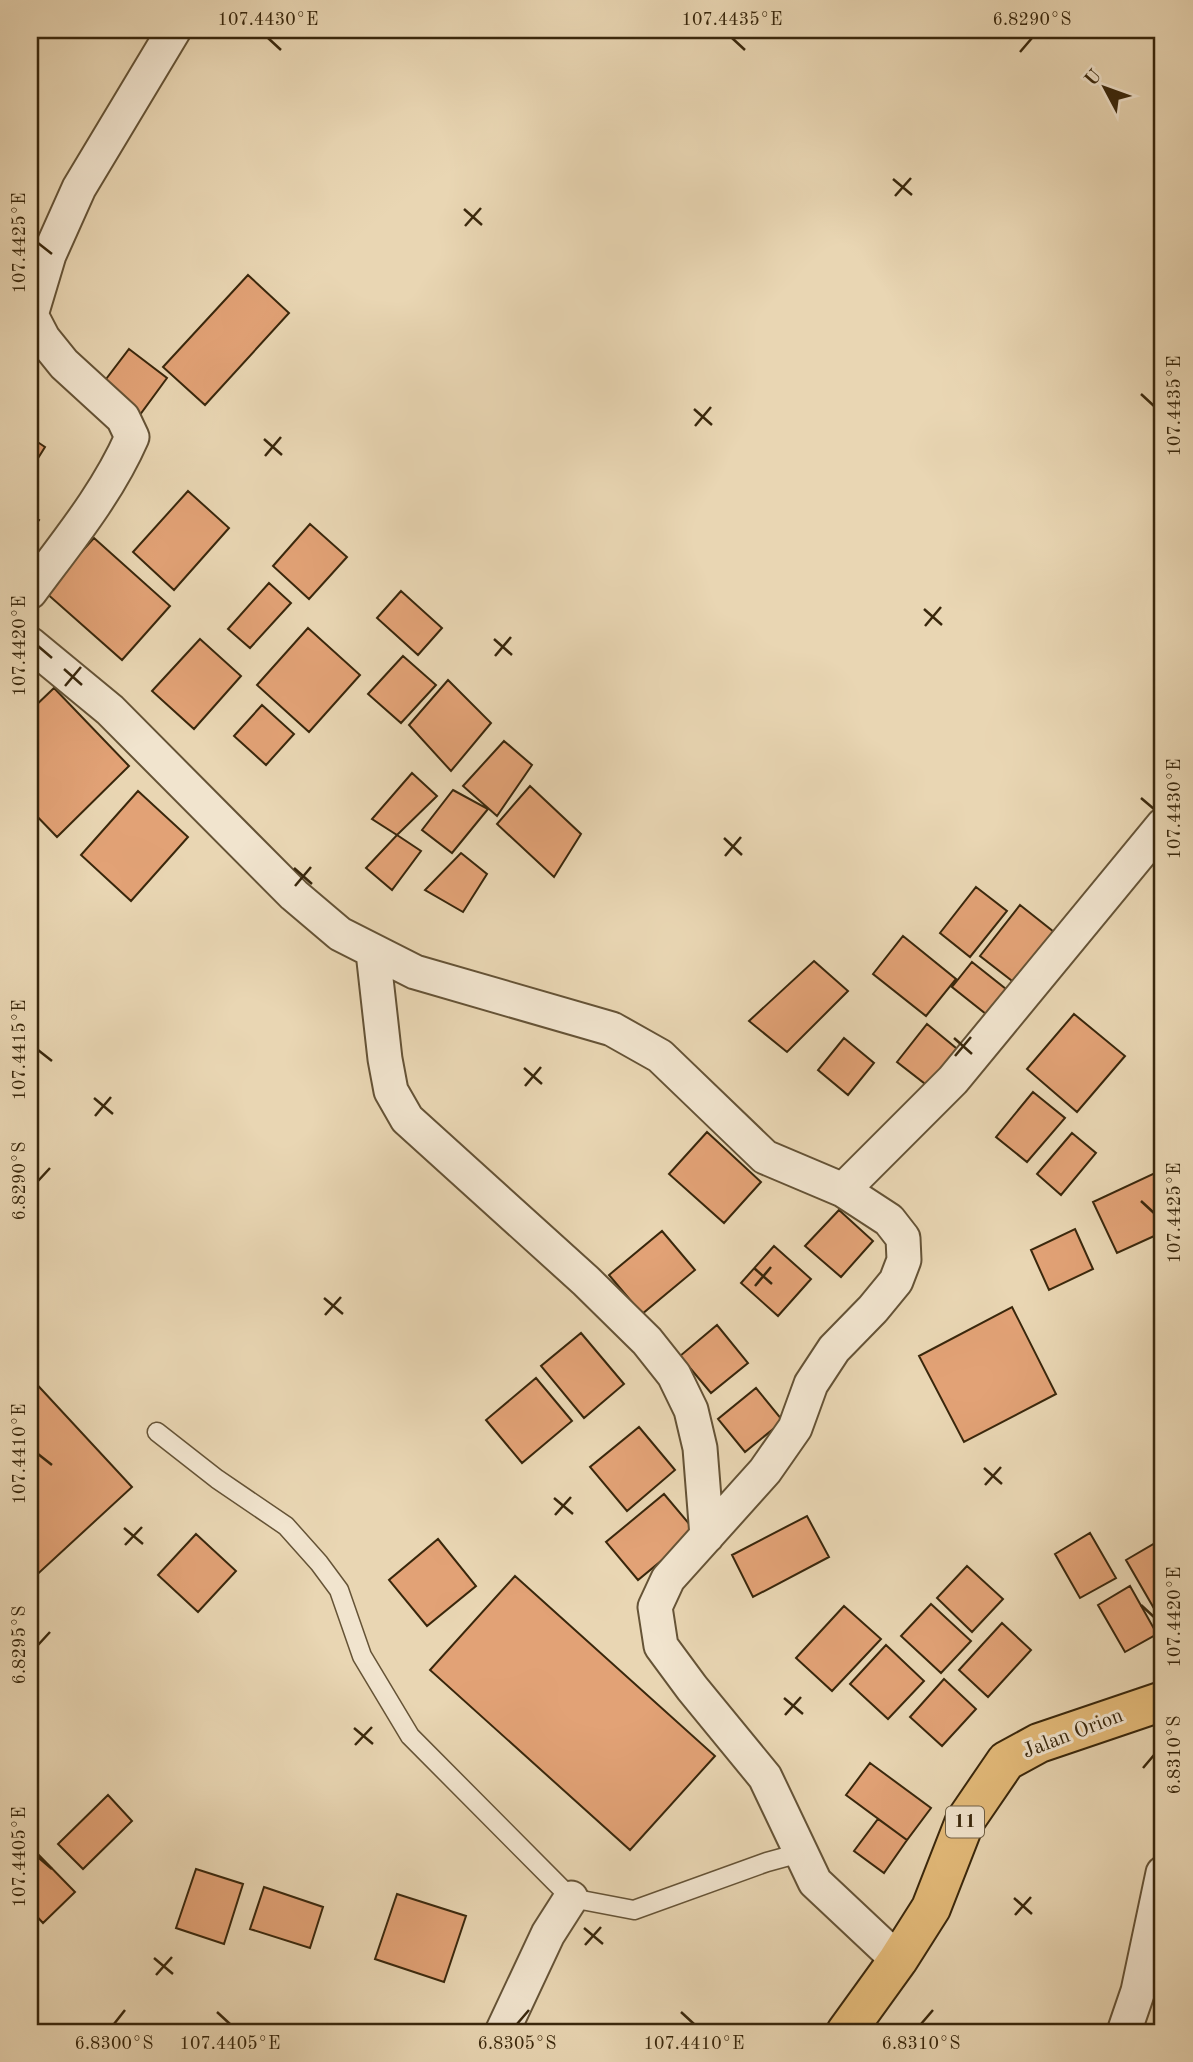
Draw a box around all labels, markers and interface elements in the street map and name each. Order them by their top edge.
text: 107.4430°E [218,11,318,29]
text: 107.4435°E [682,11,782,29]
text: 6.8290°S [993,11,1071,29]
north arrow [1070,52,1140,122]
text: U [1082,67,1106,90]
text: 107.4425°E [11,193,29,293]
text: 107.4435°E [1166,356,1184,456]
text: 107.4420°E [11,596,29,696]
text: 107.4430°E [1166,759,1184,859]
text: 107.4415°E [11,1000,29,1100]
text: 6.8290°S [11,1142,29,1220]
text: 107.4425°E [1166,1163,1184,1263]
text: 107.4410°E [11,1404,29,1504]
text: 107.4420°E [1166,1567,1184,1667]
text: 6.8295°S [11,1606,29,1684]
street label: Jalan Orion [1020,1705,1126,1763]
text: 6.8310°S [1166,1716,1184,1794]
road number: 11 [946,1806,984,1838]
text: 107.4405°E [11,1807,29,1907]
text: 6.8300°S [75,2035,153,2053]
text: 107.4405°E [180,2035,280,2053]
text: 6.8305°S [478,2035,556,2053]
text: 107.4410°E [644,2035,744,2053]
text: 6.8310°S [882,2035,960,2053]

